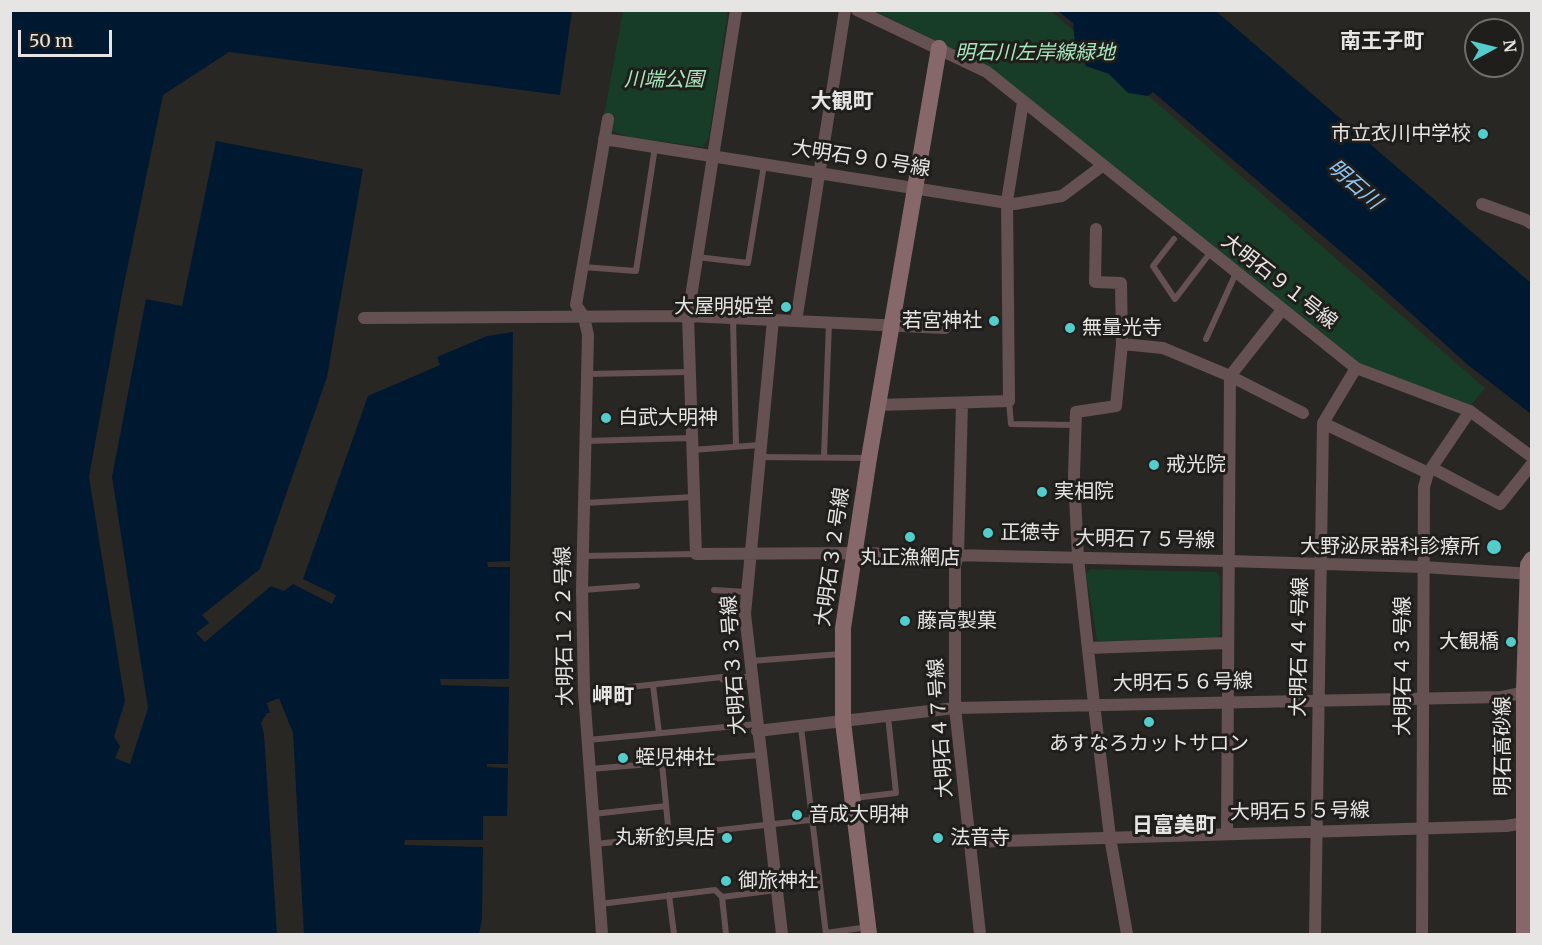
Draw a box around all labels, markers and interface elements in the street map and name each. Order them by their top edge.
scale bar [21,18,116,56]
north arrow [1464,18,1524,78]
text: 50 m [29,29,73,52]
district label: 南王子町 [1340,29,1424,55]
text: N [1499,39,1521,54]
park label: 明石川左岸線緑地 [955,41,1115,65]
park label: 川端公園 [624,68,704,92]
district label: 大観町 [811,89,873,115]
place label: 市立衣川中学校 [1331,122,1471,146]
marker: 市立衣川中学校 [1476,127,1490,141]
street label: 大明石９０号線 [790,136,932,182]
water label: 明石川 [1322,155,1386,215]
street label: 大明石９１号線 [1216,229,1342,335]
place label: 大屋明姫堂 [674,295,774,319]
marker: 大屋明姫堂 [779,300,793,314]
place label: 若宮神社 [902,309,982,333]
marker: 若宮神社 [987,314,1001,328]
place label: 無量光寺 [1082,316,1162,340]
marker: 無量光寺 [1063,321,1077,335]
place label: 白武大明神 [618,406,718,430]
marker: 白武大明神 [599,411,613,425]
place label: 戒光院 [1166,453,1226,477]
marker: 戒光院 [1147,458,1161,472]
place label: 実相院 [1054,480,1114,504]
marker: 実相院 [1035,485,1049,499]
street label: 大明石３２号線 [811,486,855,628]
place label: 正徳寺 [1000,521,1060,545]
marker: 正徳寺 [981,526,995,540]
street label: 大明石７５号線 [1075,527,1215,553]
marker: 丸正漁網店 [903,530,917,544]
place label: 大野泌尿器科診療所 [1300,535,1480,559]
marker: 大野泌尿器科診療所 [1485,538,1503,556]
street label: 大明石１２２号線 [552,546,578,706]
place label: 丸正漁網店 [860,546,960,570]
street label: 大明石４４号線 [1287,577,1313,717]
street label: 大明石３３号線 [717,594,751,736]
street label: 大明石４３号線 [1391,596,1415,736]
place label: 藤高製菓 [917,609,997,633]
marker: 藤高製菓 [898,614,912,628]
place label: 大観橋 [1439,630,1499,654]
marker: 大観橋 [1504,635,1518,649]
street label: 大明石４７号線 [924,657,958,799]
street label: 大明石５６号線 [1113,670,1253,696]
district label: 岬町 [592,684,634,710]
street label: 明石高砂線 [1491,696,1515,796]
marker: あすなろカットサロン [1142,715,1156,729]
place label: あすなろカットサロン [1049,732,1249,756]
place label: 蛭児神社 [635,746,715,770]
marker: 蛭児神社 [616,751,630,765]
street label: 大明石５５号線 [1230,799,1370,825]
place label: 音成大明神 [809,803,909,827]
marker: 音成大明神 [790,808,804,822]
district label: 日富美町 [1132,813,1216,839]
place label: 丸新釣具店 [615,826,715,850]
place label: 法音寺 [950,826,1010,850]
marker: 丸新釣具店 [720,831,734,845]
marker: 法音寺 [931,831,945,845]
place label: 御旅神社 [738,869,818,893]
marker: 御旅神社 [719,874,733,888]

